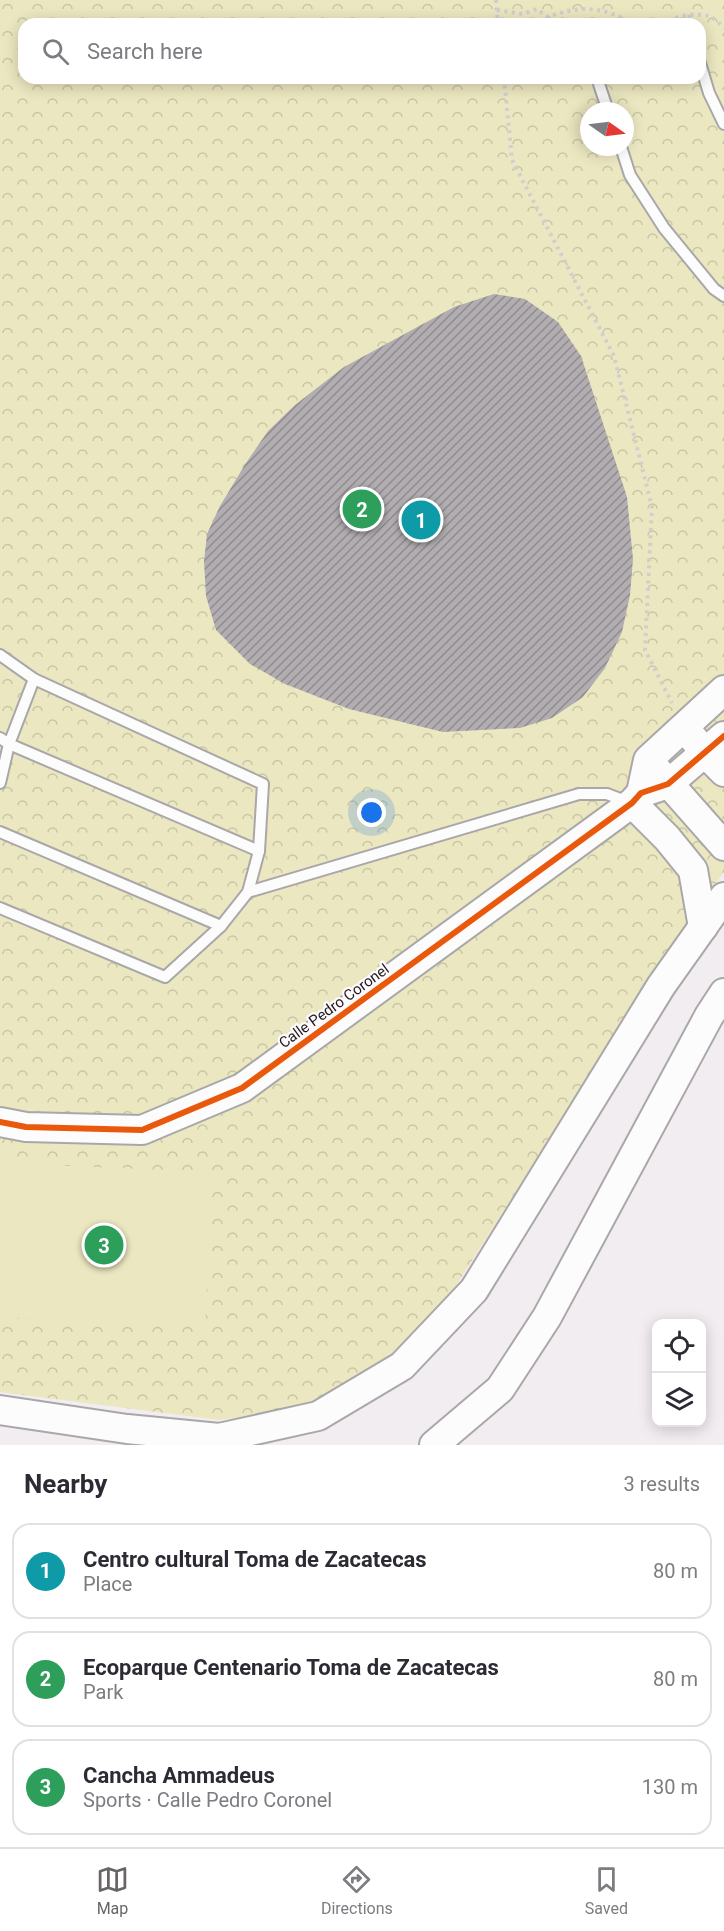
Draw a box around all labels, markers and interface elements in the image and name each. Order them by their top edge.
search box [18,18,706,84]
icon: search [39,35,72,68]
text: Search here [87,39,203,64]
north arrow [580,102,634,156]
pin: 2 [342,486,382,532]
pin: 1 [402,498,440,542]
your location [357,798,386,827]
street label: Calle Pedro Coronel [275,960,393,1052]
pin: 3 [84,1222,124,1268]
map controls [652,1319,706,1427]
button: locate [652,1319,706,1373]
button: layers [652,1373,706,1427]
text: Nearby [24,1469,107,1499]
text: 3 results [624,1472,700,1496]
text: Centro cultural Toma de Zacatecas [83,1547,427,1572]
text: 1 [40,1559,51,1583]
text: 80 m [653,1559,698,1583]
text: Place [83,1572,132,1596]
text: Ecoparque Centenario Toma de Zacatecas [83,1655,499,1680]
text: 2 [40,1667,51,1691]
text: 80 m [653,1667,698,1691]
text: Park [83,1680,123,1704]
text: Cancha Ammadeus [83,1763,275,1788]
text: 3 [40,1775,51,1799]
text: 130 m [642,1775,698,1799]
text: Sports · Calle Pedro Coronel [83,1788,332,1812]
tab: Map [96,1863,129,1918]
tab: Directions [321,1863,393,1918]
tab: Saved [585,1863,628,1918]

